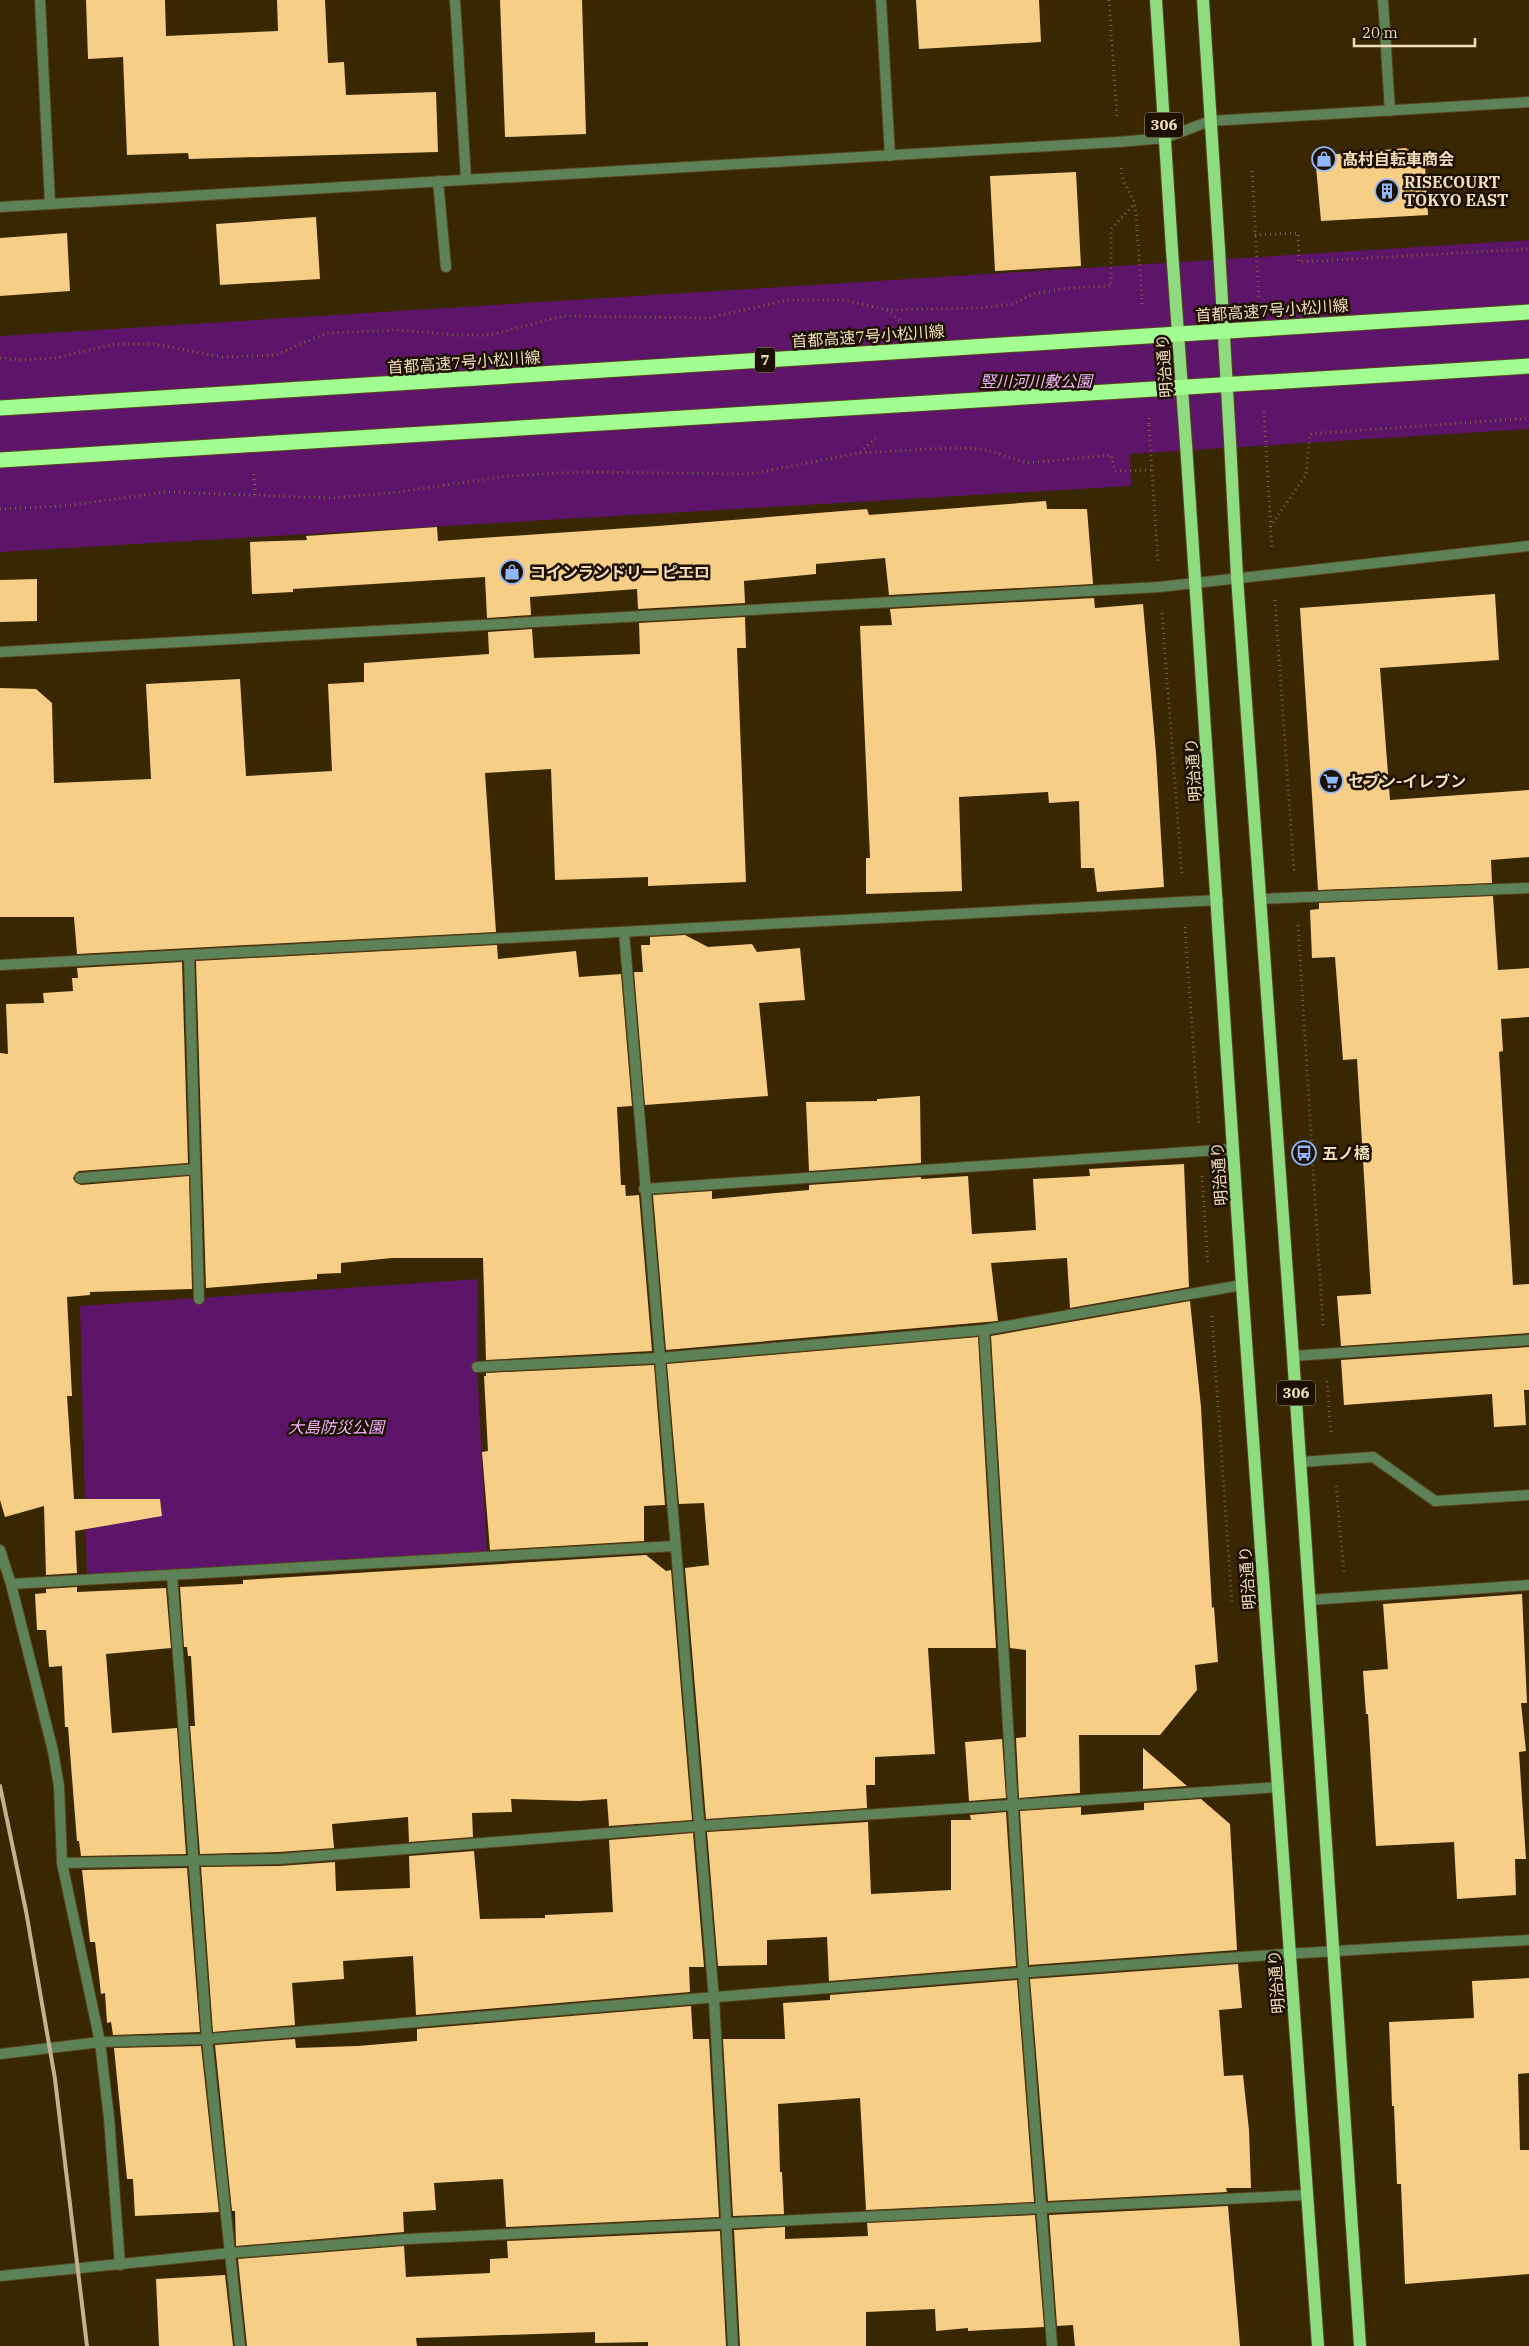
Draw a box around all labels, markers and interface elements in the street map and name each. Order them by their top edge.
scale bar [1354,15,1475,47]
text: 20 m [1362,23,1398,42]
road number: 306 [1145,112,1183,138]
shop icon: 髙村自転車商会 [1311,146,1337,172]
place label: 髙村自転車商会 [1342,149,1454,169]
place label: RISECOURT TOKYO EAST [1404,172,1508,210]
building icon: RISECOURT TOKYO EAST [1374,178,1400,204]
street label: 首都高速7号小松川線 [1195,295,1349,325]
street label: 首都高速7号小松川線 [791,321,945,351]
street label: 明治通り [1152,333,1176,399]
street label: 首都高速7号小松川線 [387,347,541,377]
road number: 7 [755,348,775,372]
park label: 竪川河川敷公園 [980,371,1094,391]
shop icon: コインランドリー ピエロ [499,559,525,585]
place label: コインランドリー ピエロ [530,562,710,582]
street label: 明治通り [1181,737,1205,803]
supermarket icon: セブン-イレブン [1318,768,1344,794]
place label: セブン-イレブン [1348,771,1466,791]
bus stop icon: 五ノ橋 [1291,1140,1317,1166]
street label: 明治通り [1207,1141,1231,1207]
place label: 五ノ橋 [1322,1143,1370,1163]
road number: 306 [1277,1380,1315,1406]
park label: 大島防災公園 [288,1417,386,1437]
street label: 明治通り [1235,1545,1259,1611]
street label: 明治通り [1264,1949,1288,2015]

